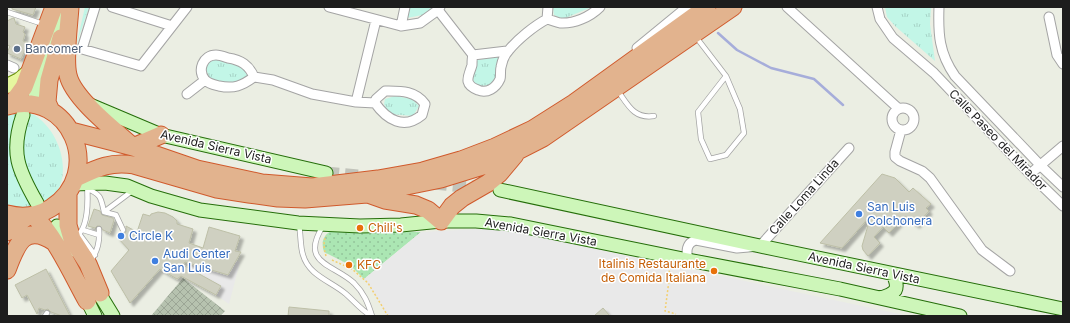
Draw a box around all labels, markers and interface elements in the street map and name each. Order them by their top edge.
place label: Bancomer [25,41,83,56]
marker: Bancomer [12,44,22,54]
street label: Calle Paseo del Mirador [946,86,1051,194]
street label: Avenida Sierra Vista [159,126,273,167]
street label: Calle Loma Linda [766,156,842,238]
place label: San Luis Colchonera [867,199,932,228]
marker: San Luis Colchonera [854,209,864,219]
street label: Avenida Sierra Vista [484,214,598,249]
place label: Chili's [368,220,403,235]
marker: Chili's [355,223,365,233]
place label: Circle K [129,228,173,243]
marker: Circle K [116,231,126,241]
place label: Audi Center San Luis [163,246,231,275]
street label: Avenida Sierra Vista [807,248,921,287]
marker: Audi Center San Luis [150,256,160,266]
place label: Italinis Restaurante de Comida Italiana [599,256,706,285]
place label: KFC [357,257,381,272]
marker: KFC [344,260,354,270]
marker: Italinis Restaurante de Comida Italiana [709,266,719,276]

